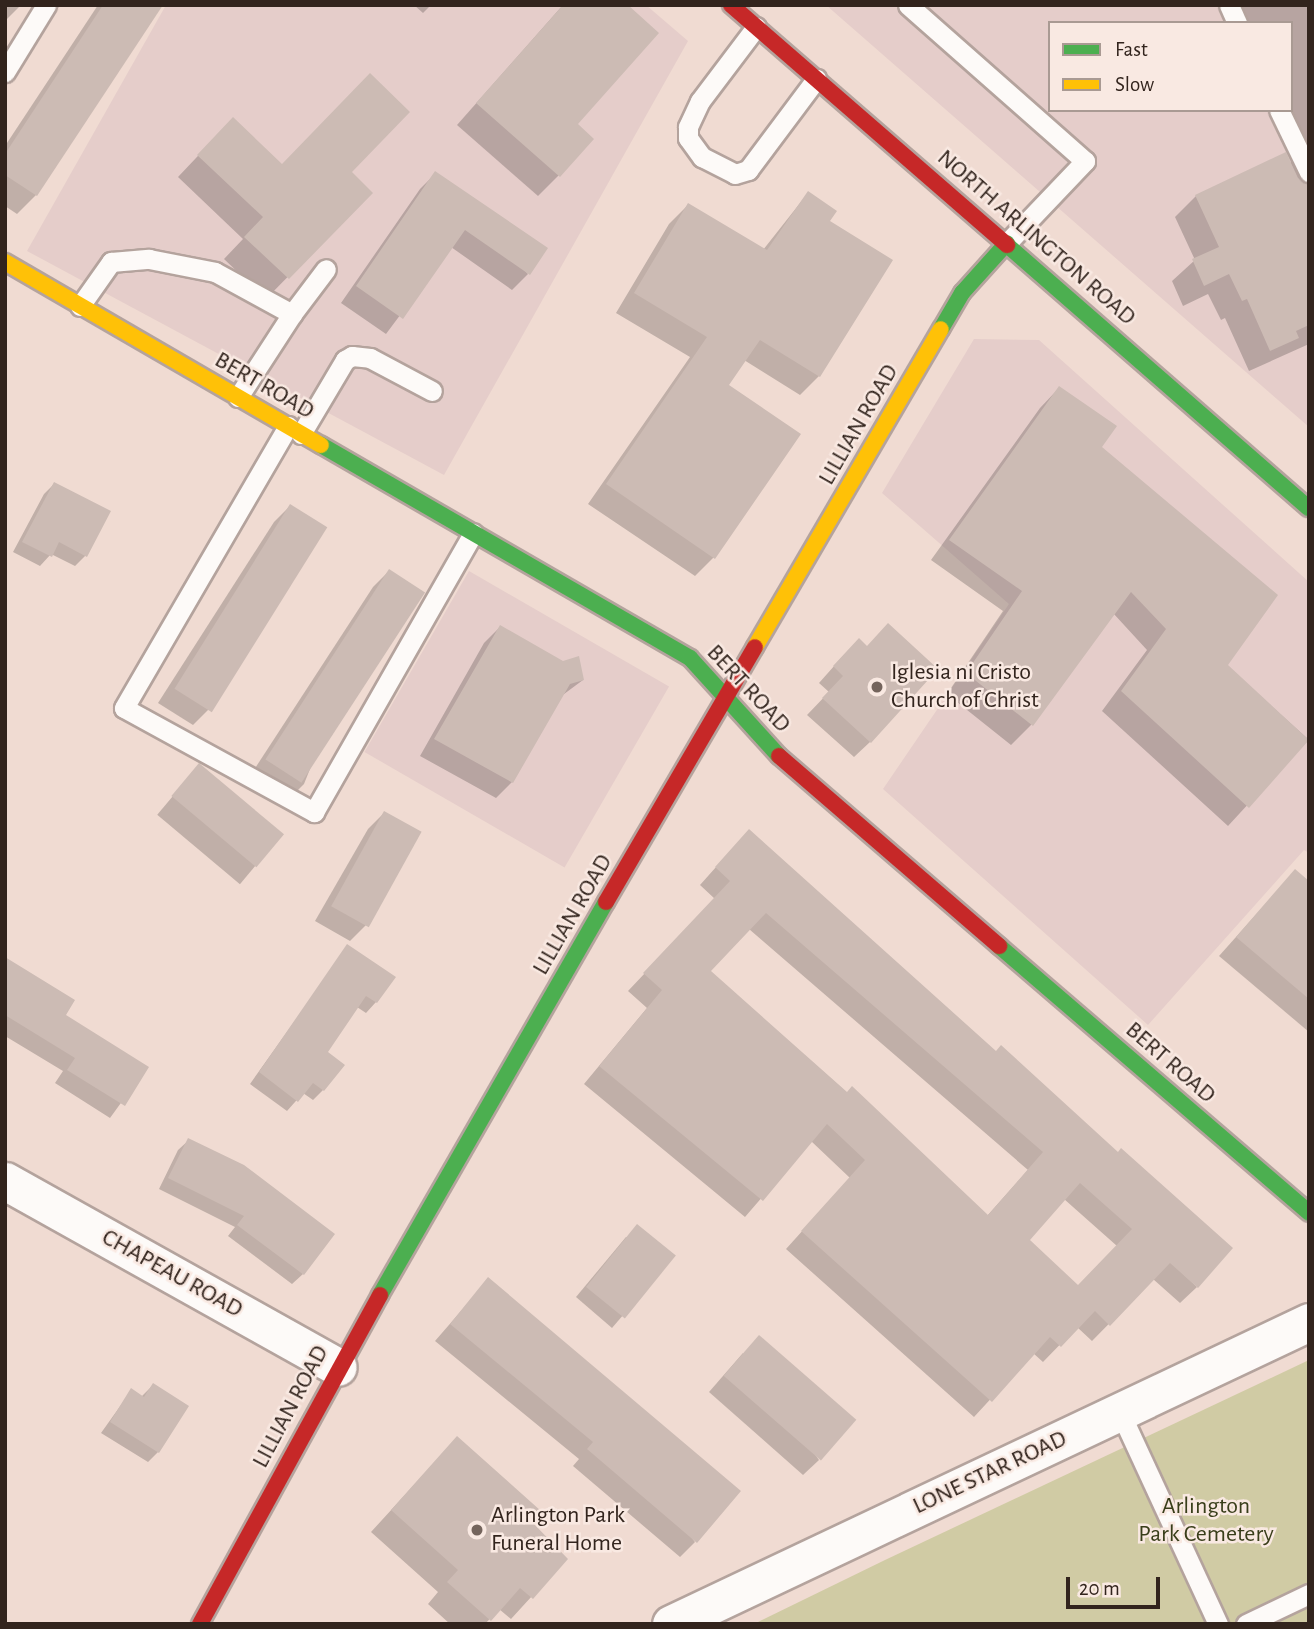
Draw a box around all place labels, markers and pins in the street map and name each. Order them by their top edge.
place label: Iglesia ni Cristo Church of Christ [891,659,1039,715]
marker: Iglesia ni Cristo Church of Christ [869,679,885,695]
place label: Arlington Park Funeral Home [491,1502,625,1558]
marker: Arlington Park Funeral Home [469,1522,485,1538]

